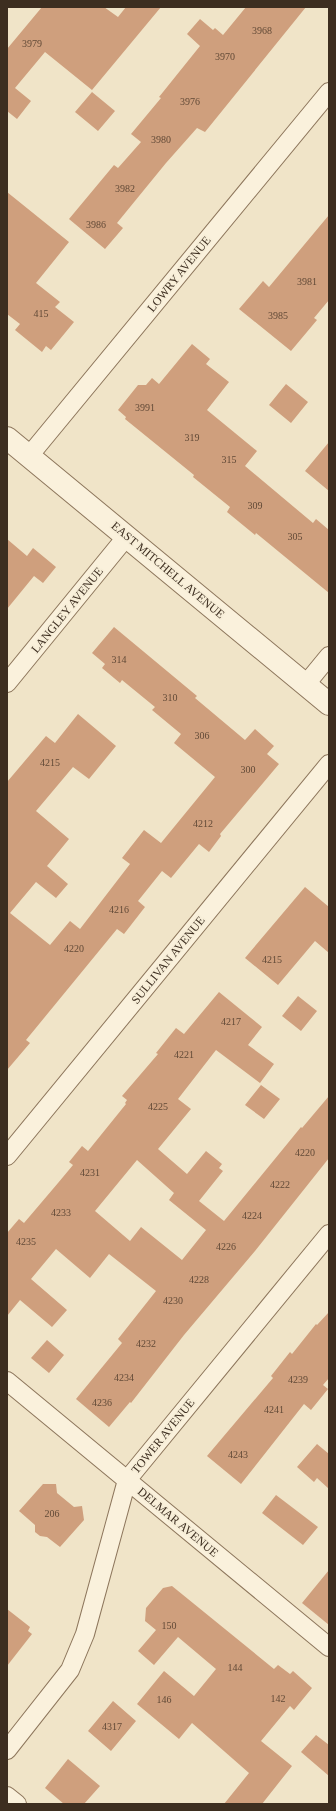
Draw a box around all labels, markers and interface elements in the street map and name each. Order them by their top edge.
house number: 3968 [252,25,272,36]
house number: 3979 [22,38,42,49]
house number: 3970 [215,51,235,62]
house number: 3976 [180,96,200,107]
house number: 3980 [151,134,171,145]
house number: 3982 [115,183,135,194]
house number: 3986 [86,219,106,230]
street label: LOWRY AVENUE [144,233,214,315]
house number: 3981 [297,276,317,287]
house number: 415 [34,308,49,319]
house number: 3985 [268,310,288,321]
house number: 3991 [135,402,155,413]
house number: 319 [185,432,200,443]
house number: 315 [222,454,237,465]
house number: 309 [248,500,263,511]
street label: EAST MITCHELL AVENUE [109,519,227,621]
house number: 305 [288,531,303,542]
street label: LANGLEY AVENUE [28,564,106,656]
house number: 314 [112,654,127,665]
house number: 310 [163,692,178,703]
house number: 306 [195,730,210,741]
house number: 4215 [40,757,60,768]
house number: 300 [241,764,256,775]
house number: 4212 [193,818,213,829]
house number: 4216 [109,904,129,915]
street label: SULLIVAN AVENUE [128,913,208,1007]
house number: 4220 [64,943,84,954]
house number: 4215 [262,954,282,965]
house number: 4217 [221,1016,241,1027]
house number: 4221 [174,1049,194,1060]
house number: 4225 [148,1101,168,1112]
house number: 4220 [295,1147,315,1158]
house number: 4231 [80,1167,100,1178]
house number: 4222 [270,1179,290,1190]
house number: 4233 [51,1207,71,1218]
house number: 4224 [242,1210,262,1221]
house number: 4235 [16,1236,36,1247]
house number: 4226 [216,1241,236,1252]
house number: 4228 [189,1274,209,1285]
house number: 4230 [163,1295,183,1306]
house number: 4232 [136,1338,156,1349]
house number: 4234 [114,1372,134,1383]
house number: 4239 [288,1374,308,1385]
street label: TOWER AVENUE [128,1396,198,1476]
house number: 4236 [92,1397,112,1408]
house number: 4241 [264,1404,284,1415]
house number: 4243 [228,1449,248,1460]
street label: DELMAR AVENUE [135,1484,221,1560]
house number: 206 [45,1508,60,1519]
house number: 150 [162,1620,177,1631]
house number: 144 [228,1662,243,1673]
house number: 142 [271,1693,286,1704]
house number: 146 [157,1694,172,1705]
house number: 4317 [102,1721,122,1732]

